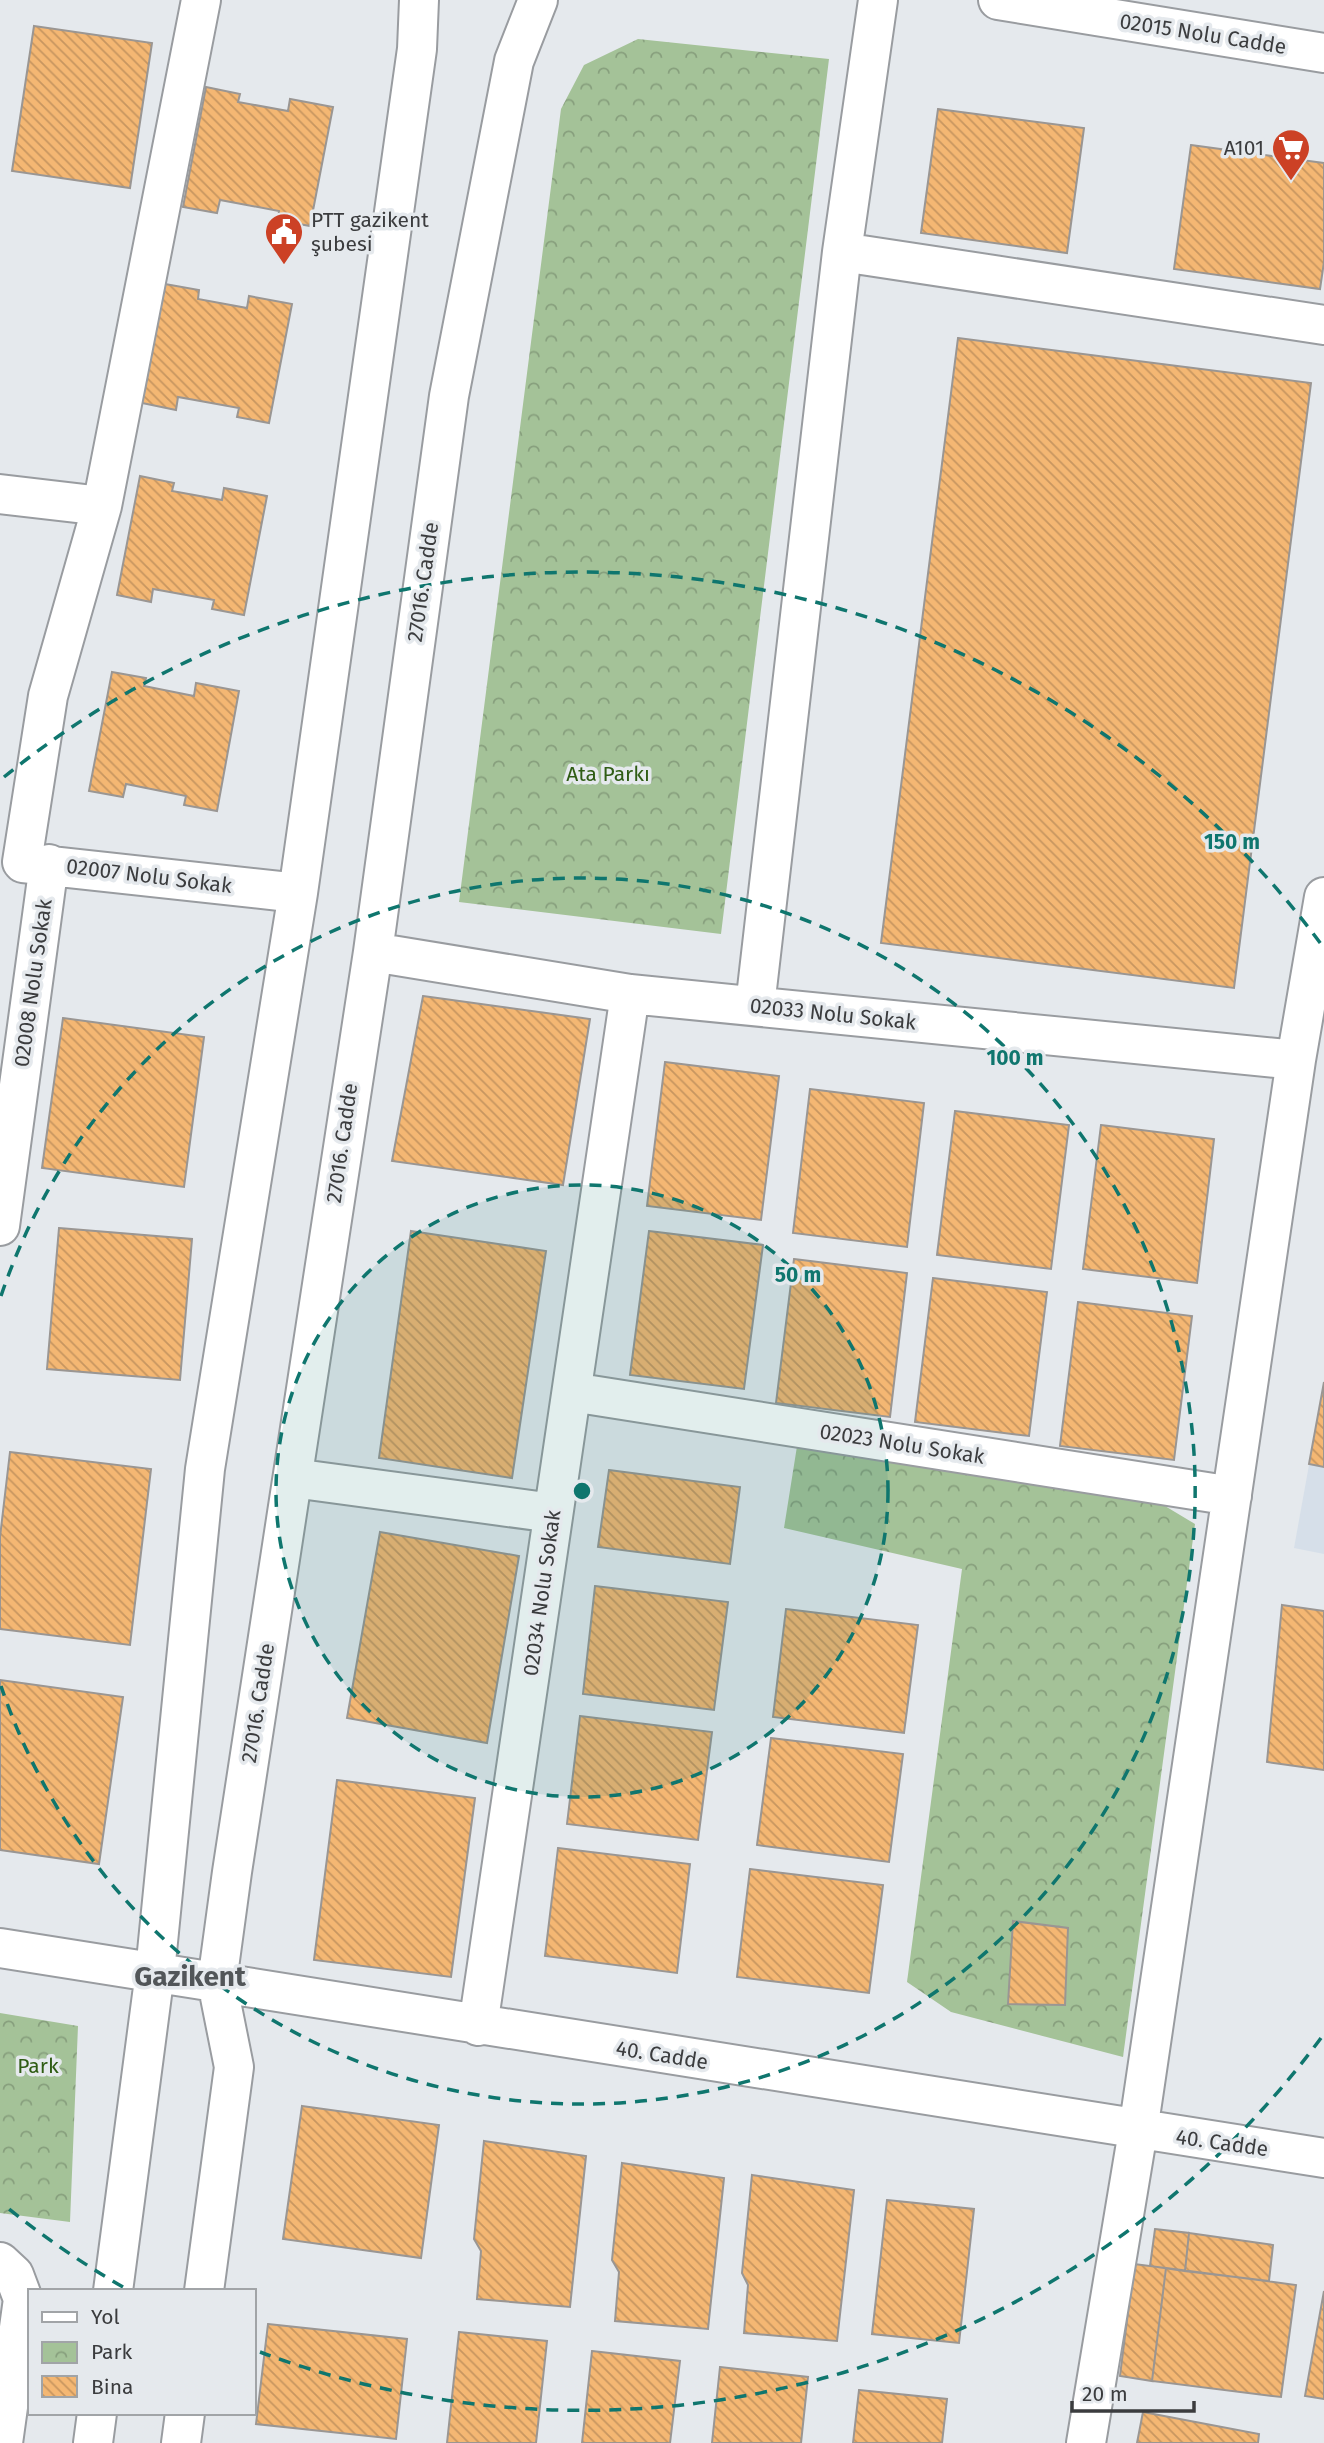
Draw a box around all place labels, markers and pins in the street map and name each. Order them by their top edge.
supermarket icon: A101 [1270,127,1312,182]
place label: A101 [1224,135,1264,161]
place label: PTT gazikent şubesi [311,207,429,257]
public building icon: PTT gazikent şubesi [263,211,305,266]
centre of rings [570,1479,594,1503]

